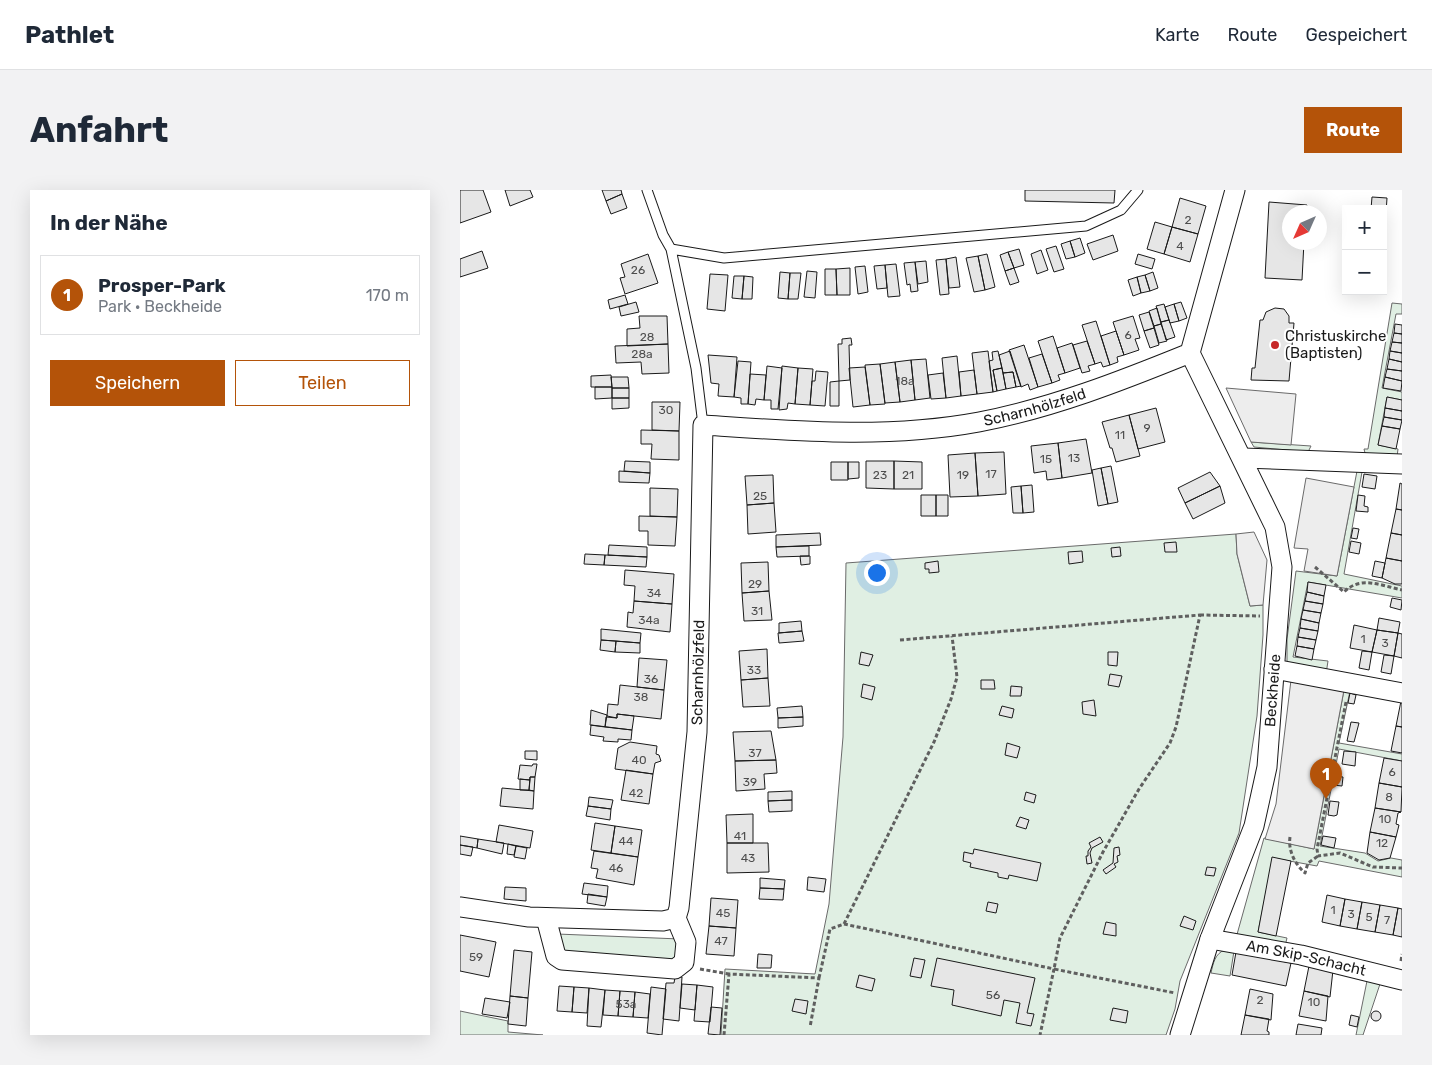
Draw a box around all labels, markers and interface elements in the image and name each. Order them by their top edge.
text: Pathlet [25,21,114,49]
text: Karte [1155,24,1199,46]
text: Route [1227,24,1277,46]
text: Gespeichert [1305,24,1407,46]
button: Route [1304,107,1402,153]
text: Anfahrt [30,109,168,151]
north arrow [1282,205,1327,250]
map controls [1342,205,1387,295]
button: + [1342,205,1387,250]
text: In der Nähe [50,210,168,235]
house number: 2 [1184,213,1192,227]
house number: 4 [1176,239,1184,253]
button: − [1342,250,1387,295]
house number: 26 [631,263,645,277]
text: Prosper-Park [98,274,226,297]
text: 1 [63,286,71,305]
text: 170 m [366,286,409,305]
text: Park · Beckheide [98,297,222,316]
place label: Christuskirche (Baptisten) [1285,327,1386,362]
house number: 6 [1124,328,1132,342]
house number: 28 [640,330,654,344]
marker: Christuskirche (Baptisten) [1269,339,1281,351]
house number: 28a [631,347,653,361]
button: Speichern [50,360,225,406]
button: Teilen [235,360,410,406]
house number: 18a [895,374,915,388]
street label: Scharnhölzfeld [982,384,1088,430]
house number: 30 [659,403,673,417]
house number: 9 [1143,421,1151,435]
house number: 11 [1115,428,1125,442]
house number: 13 [1068,451,1080,465]
house number: 15 [1040,452,1052,466]
house number: 17 [985,467,997,481]
house number: 23 [873,468,887,482]
house number: 21 [902,468,914,482]
house number: 19 [957,468,969,482]
house number: 25 [753,489,767,503]
your location [864,560,890,586]
house number: 29 [748,577,762,591]
house number: 34 [647,586,662,600]
house number: 31 [751,604,763,618]
house number: 34a [638,613,660,627]
street label: Scharnhölzfeld [688,620,708,725]
house number: 1 [1360,632,1366,646]
house number: 3 [1381,636,1389,650]
street label: Beckheide [1261,653,1284,728]
house number: 33 [747,663,761,677]
house number: 36 [644,672,658,686]
house number: 38 [634,690,648,704]
house number: 37 [748,746,762,760]
house number: 40 [631,753,647,767]
pin: 1 [1310,758,1342,799]
house number: 6 [1388,765,1396,779]
house number: 39 [743,775,757,789]
house number: 42 [629,786,643,800]
house number: 8 [1385,790,1393,804]
house number: 10 [1379,812,1391,826]
house number: 41 [734,829,746,843]
house number: 44 [619,834,634,848]
house number: 12 [1376,836,1388,850]
house number: 43 [741,851,755,865]
house number: 46 [609,861,623,875]
house number: 1 [1330,903,1336,917]
house number: 45 [716,906,730,920]
house number: 3 [1347,907,1355,921]
house number: 5 [1365,910,1373,924]
house number: 7 [1384,913,1390,927]
house number: 47 [714,934,728,948]
street label: Am Skip-Schacht [1245,937,1368,980]
house number: 59 [469,950,483,964]
house number: 56 [986,988,1000,1002]
house number: 2 [1256,993,1264,1007]
house number: 10 [1308,995,1320,1009]
house number: 53a [616,997,636,1011]

